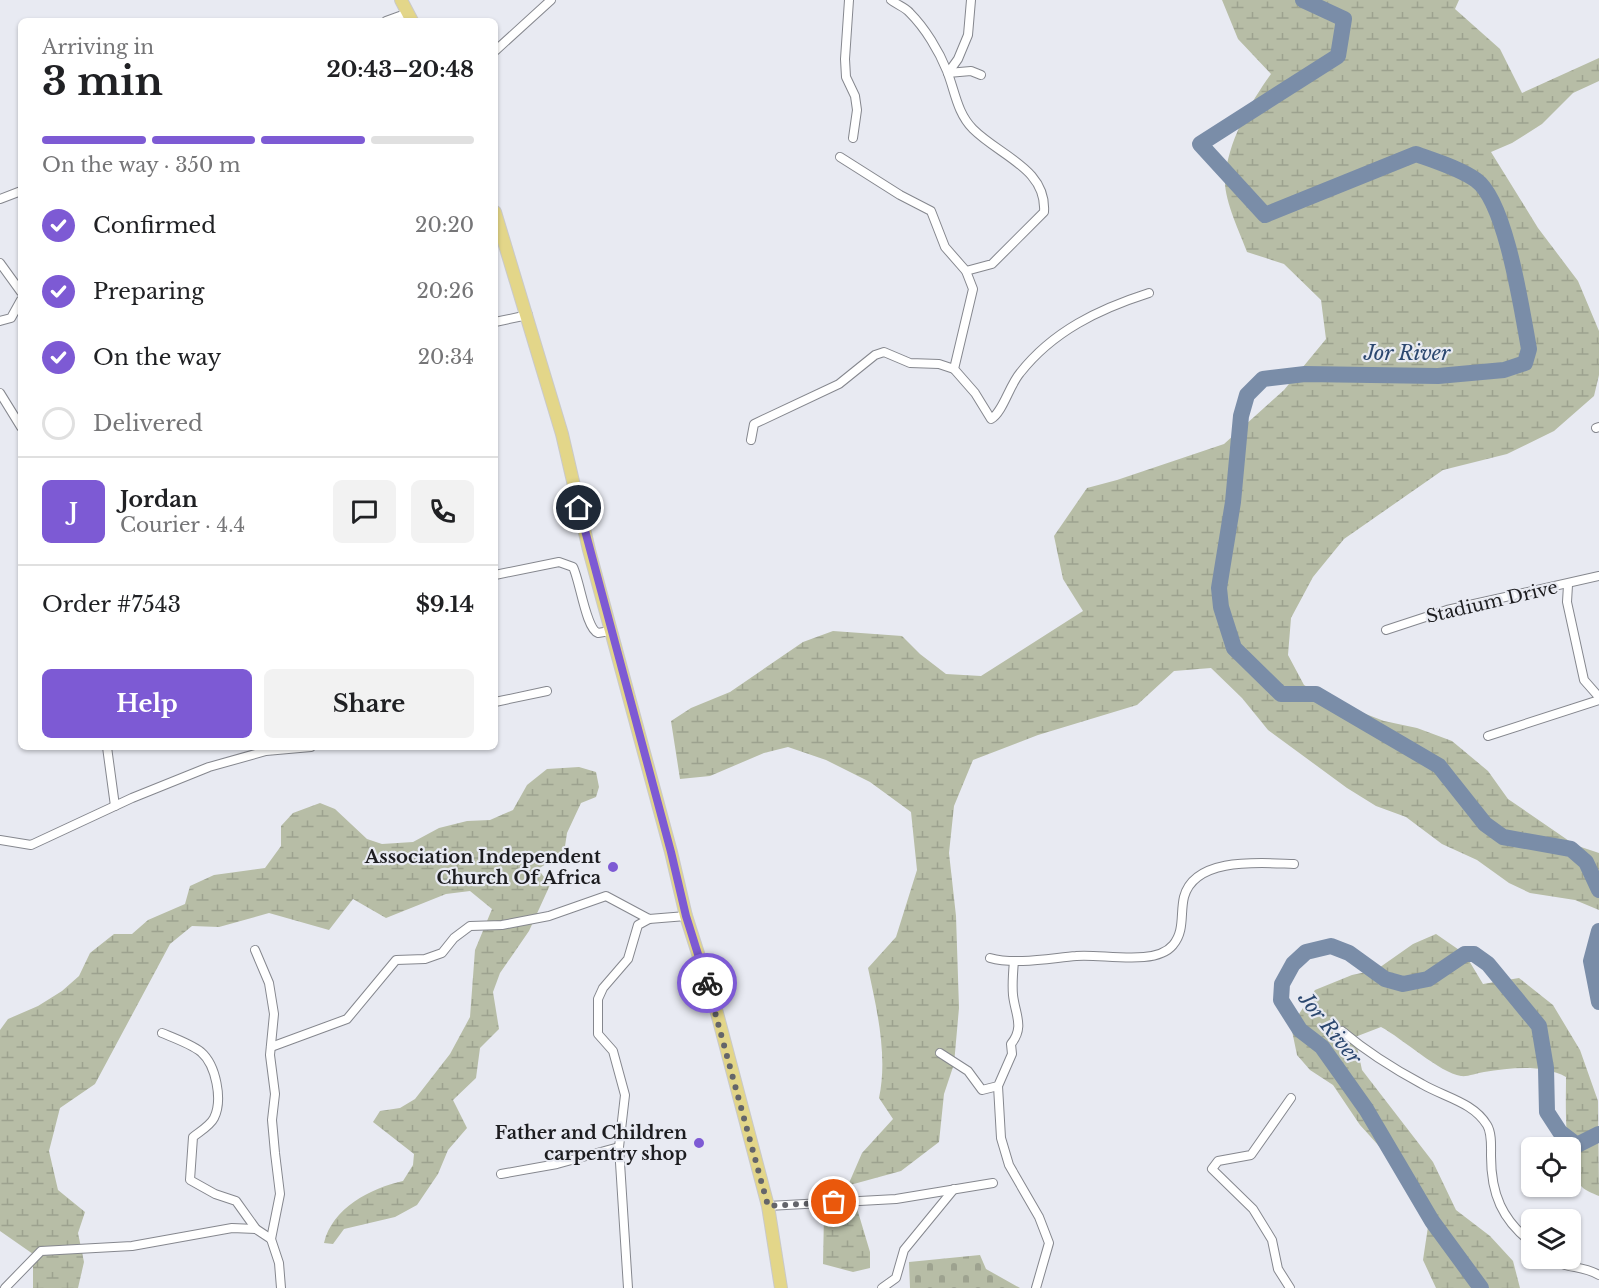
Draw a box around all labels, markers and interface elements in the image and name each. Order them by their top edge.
text: Arriving in [42,35,154,59]
text: 20:43–20:48 [326,56,474,83]
text: 3 min [42,57,163,106]
text: On the way · 350 m [42,153,240,177]
icon: check [42,209,75,242]
text: Confirmed [93,212,216,239]
text: 20:20 [415,213,474,237]
icon: check [42,275,75,308]
text: Preparing [93,278,204,305]
text: 20:26 [417,279,474,303]
icon: check [42,341,75,374]
water label: Jor River [1363,341,1451,365]
text: On the way [93,344,221,371]
text: 20:34 [418,345,474,369]
text: Delivered [93,410,203,437]
button: chat [333,480,396,543]
button: phone [411,480,474,543]
pin [553,482,604,533]
text: Jordan [120,486,198,513]
icon: home [562,491,595,524]
text: J [69,498,78,525]
text: Courier · 4.4 [120,513,245,537]
street label: Stadium Drive [1424,576,1560,628]
text: Order #7543 [42,591,181,618]
text: $9.14 [416,591,474,618]
button: Help [42,669,252,738]
button: Share [264,669,474,738]
place label: Association Independent Church Of Africa [364,846,602,889]
marker: Association Independent Church Of Africa [606,860,620,874]
courier [677,953,737,1013]
icon: bike [691,967,724,1000]
water label: Jor River [1293,986,1367,1070]
place label: Father and Children carpentry shop [495,1122,687,1165]
marker: Father and Children carpentry shop [692,1136,706,1150]
map controls [1521,1137,1581,1269]
button: locate [1521,1137,1581,1197]
pin [808,1176,859,1227]
icon: bag [817,1185,850,1218]
button: layers [1521,1209,1581,1269]

